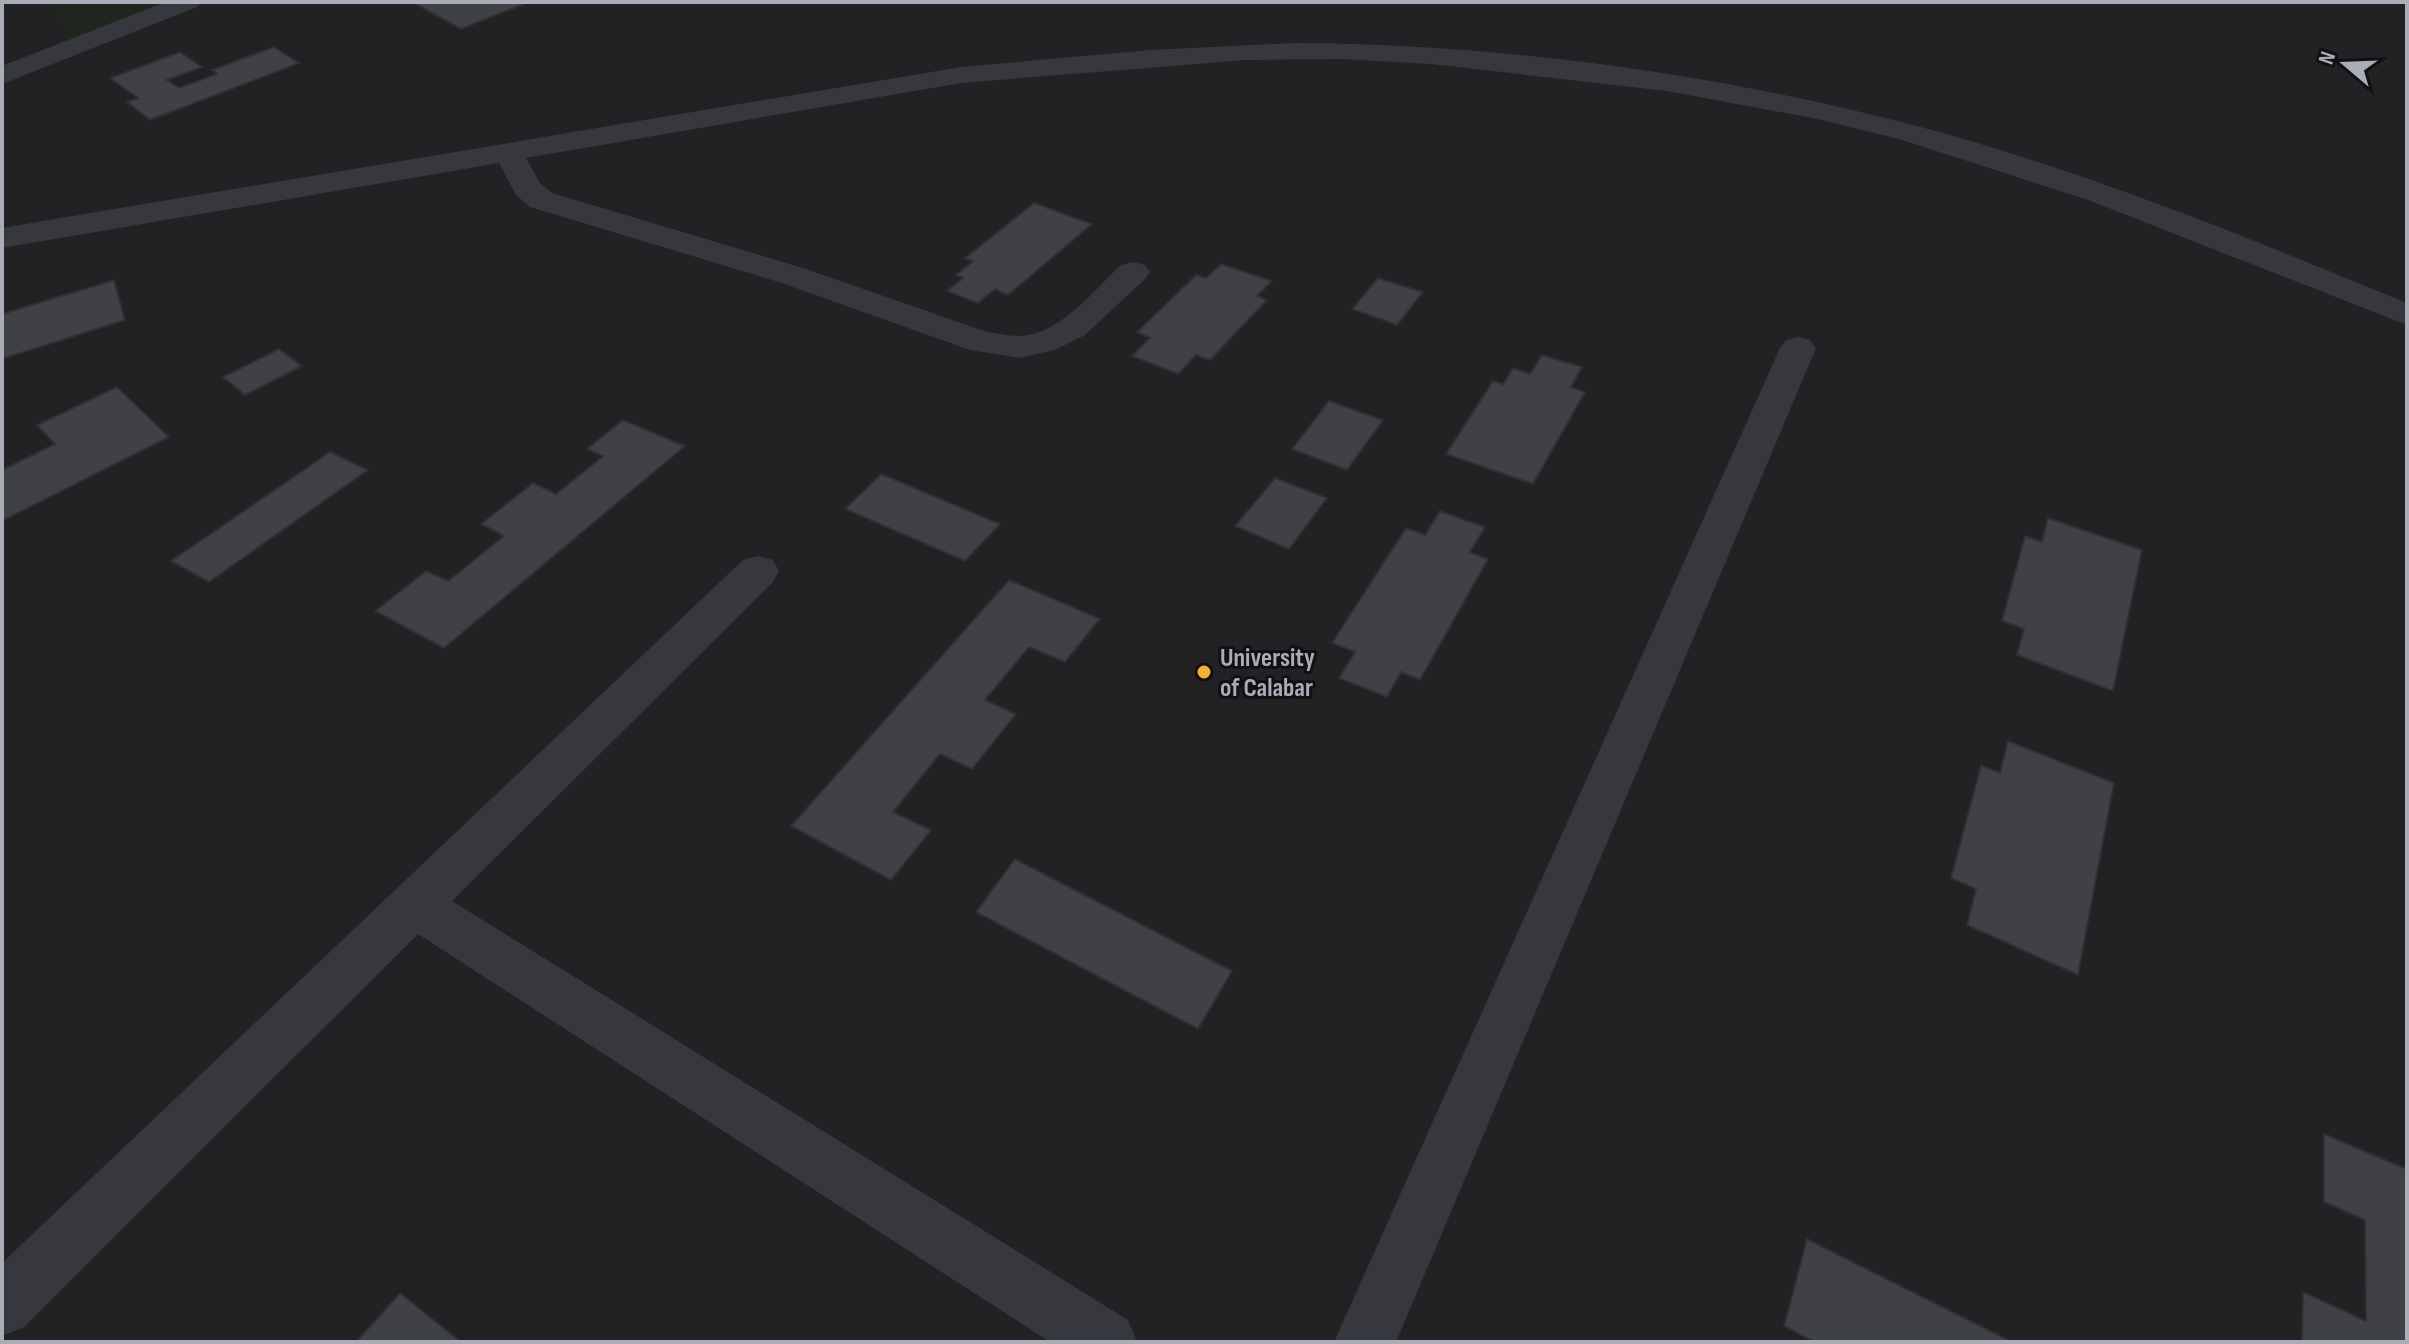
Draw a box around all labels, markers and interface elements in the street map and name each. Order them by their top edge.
north arrow [2305,24,2385,104]
text: N [2313,48,2342,68]
place label: University of Calabar [1220,643,1315,704]
marker: University of Calabar [1195,663,1213,681]

